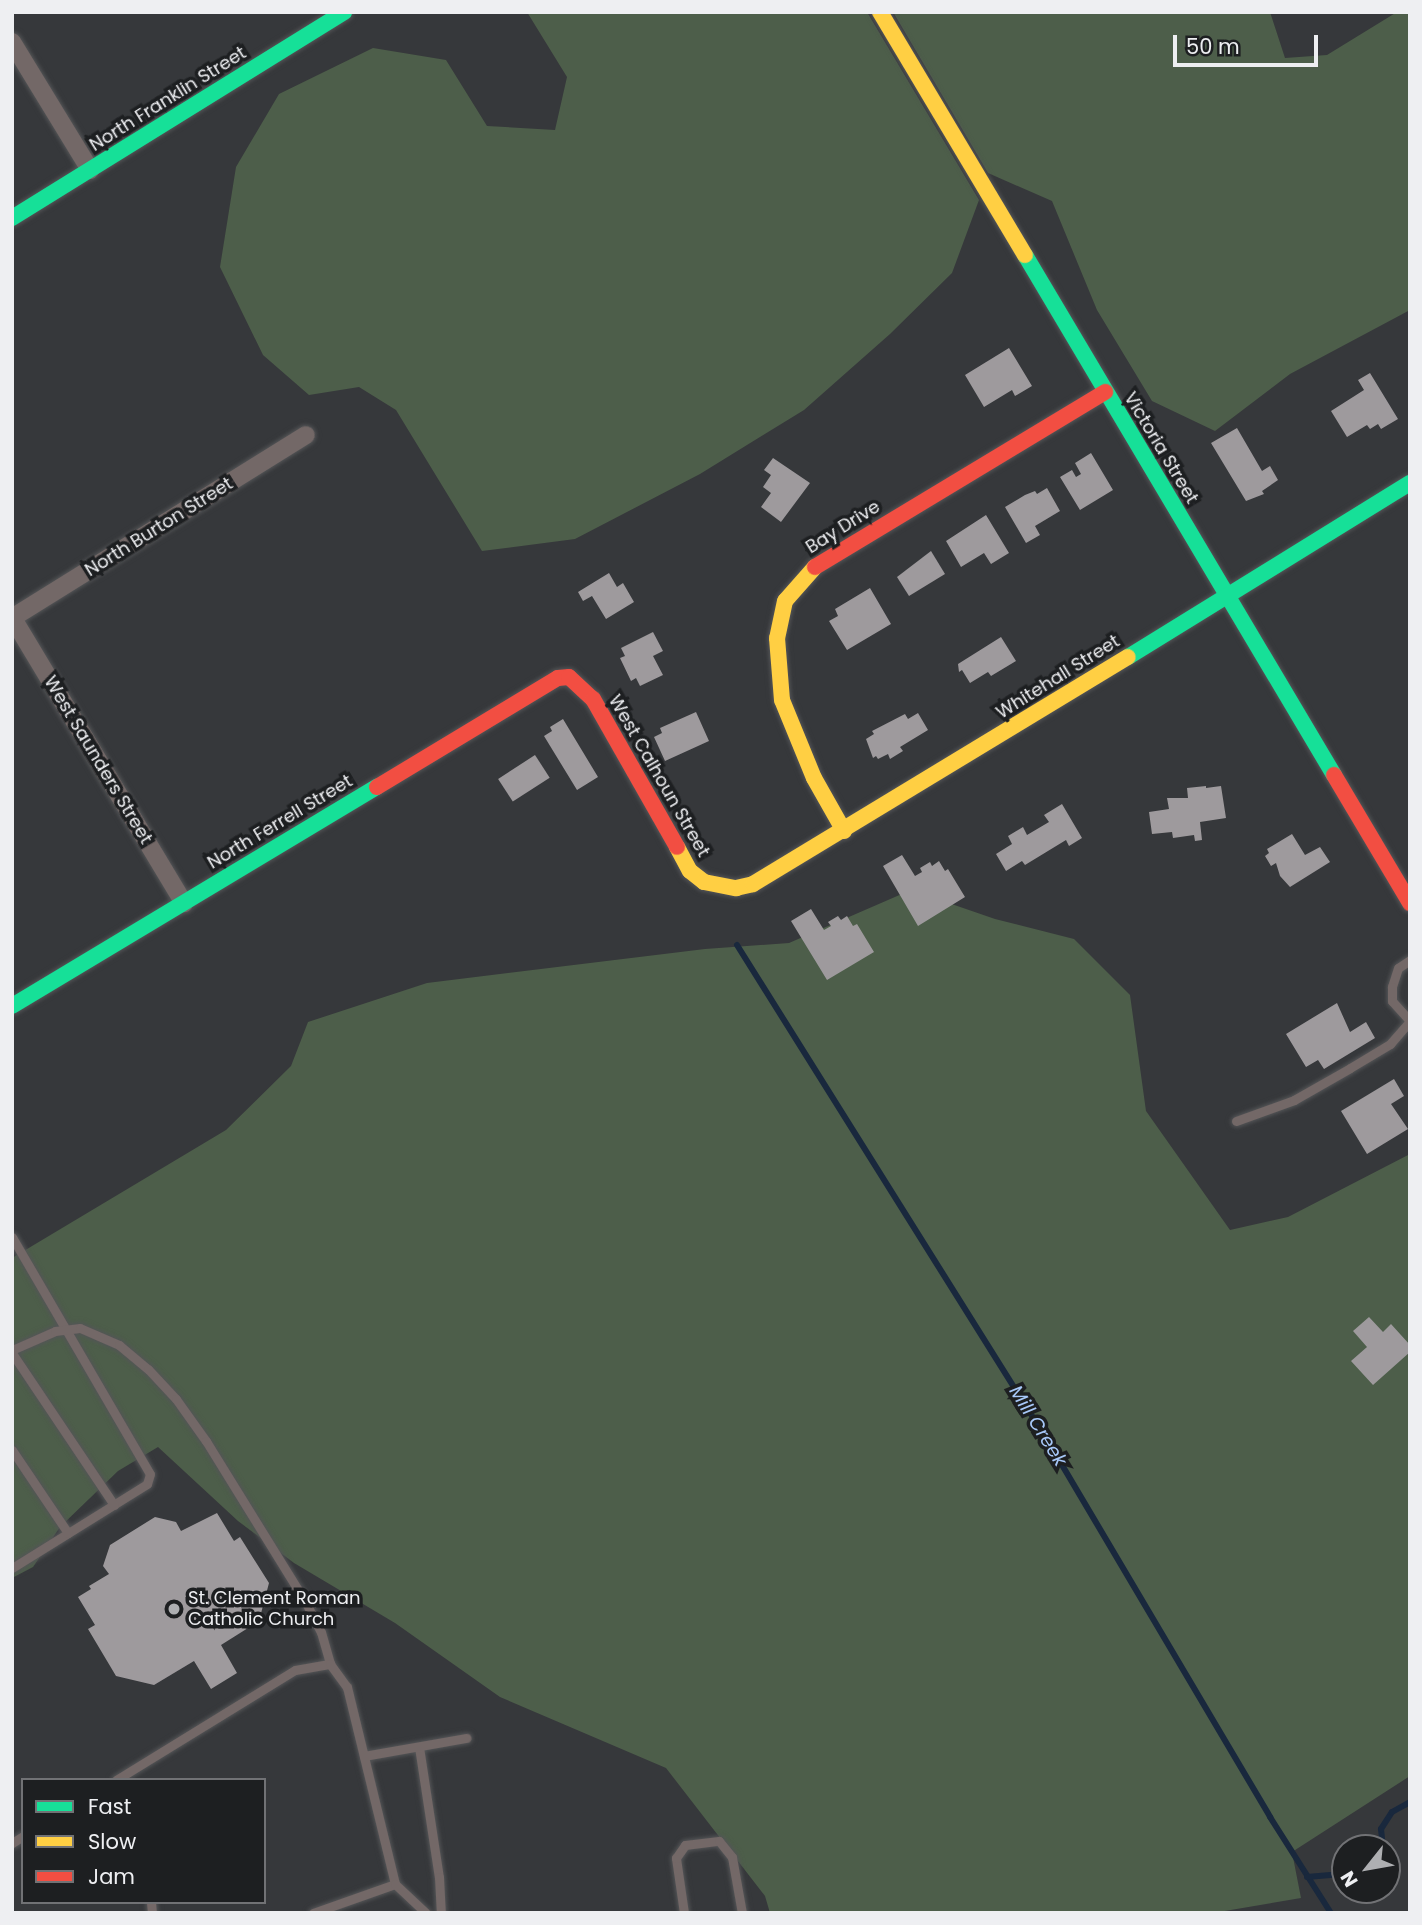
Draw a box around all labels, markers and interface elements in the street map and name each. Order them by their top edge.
scale bar [1177,21,1322,65]
text: 50 m [1186,32,1240,61]
street label: North Franklin Street [86,42,250,156]
street label: Victoria Street [1119,388,1203,508]
street label: North Burton Street [81,473,237,581]
street label: Bay Drive [802,496,884,558]
street label: Whitehall Street [992,630,1124,724]
street label: West Saunders Street [39,672,157,848]
street label: West Calhoun Street [604,691,714,861]
street label: North Ferrell Street [204,770,356,874]
water label: Mill Creek [1004,1381,1072,1471]
place label: St. Clement Roman Catholic Church [188,1588,360,1630]
marker: St. Clement Roman Catholic Church [166,1601,182,1617]
legend [21,1778,266,1904]
text: Fast [88,1792,131,1821]
text: Slow [88,1827,136,1856]
north arrow [1331,1834,1401,1904]
text: Jam [88,1862,135,1891]
text: N [1334,1866,1365,1892]

